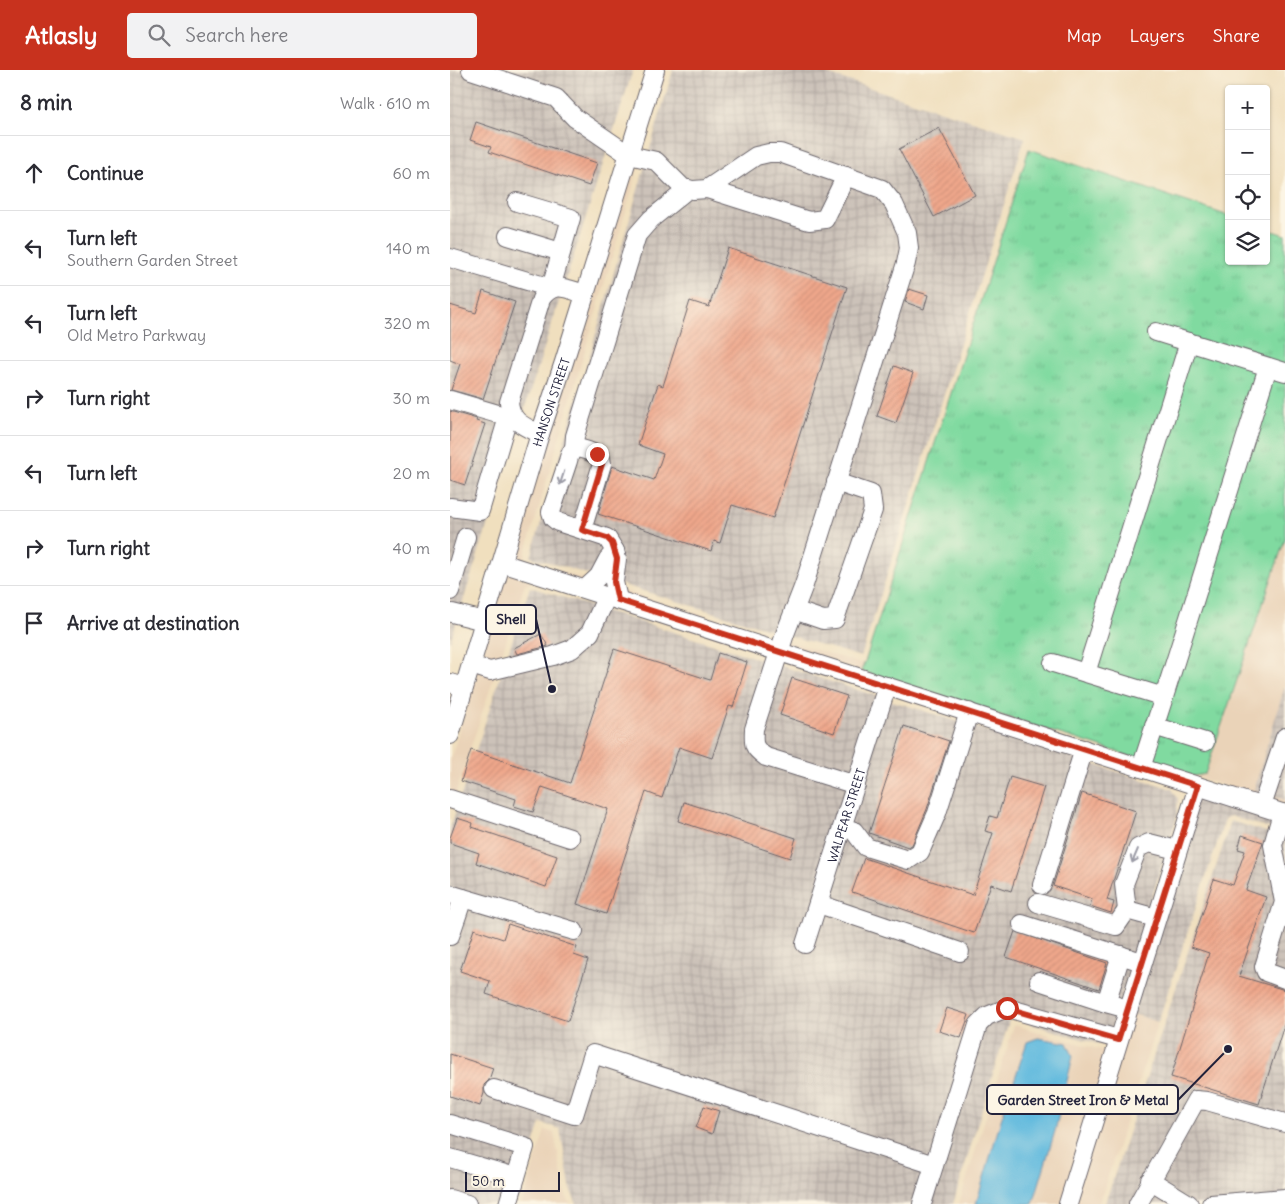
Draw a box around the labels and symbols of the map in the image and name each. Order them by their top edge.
street label: HANSON STREET [529,356,572,448]
route end [586,443,609,466]
one-way arrow [557,470,567,486]
callout: Shell [486,605,536,634]
text: Shell [496,610,526,628]
street label: WALPEAR STREET [824,766,868,864]
one-way arrow [1130,848,1140,863]
route start [996,997,1019,1020]
callout: Garden Street Iron & Metal [987,1085,1178,1114]
text: Garden Street Iron & Metal [997,1091,1169,1109]
scale bar [465,1169,560,1192]

